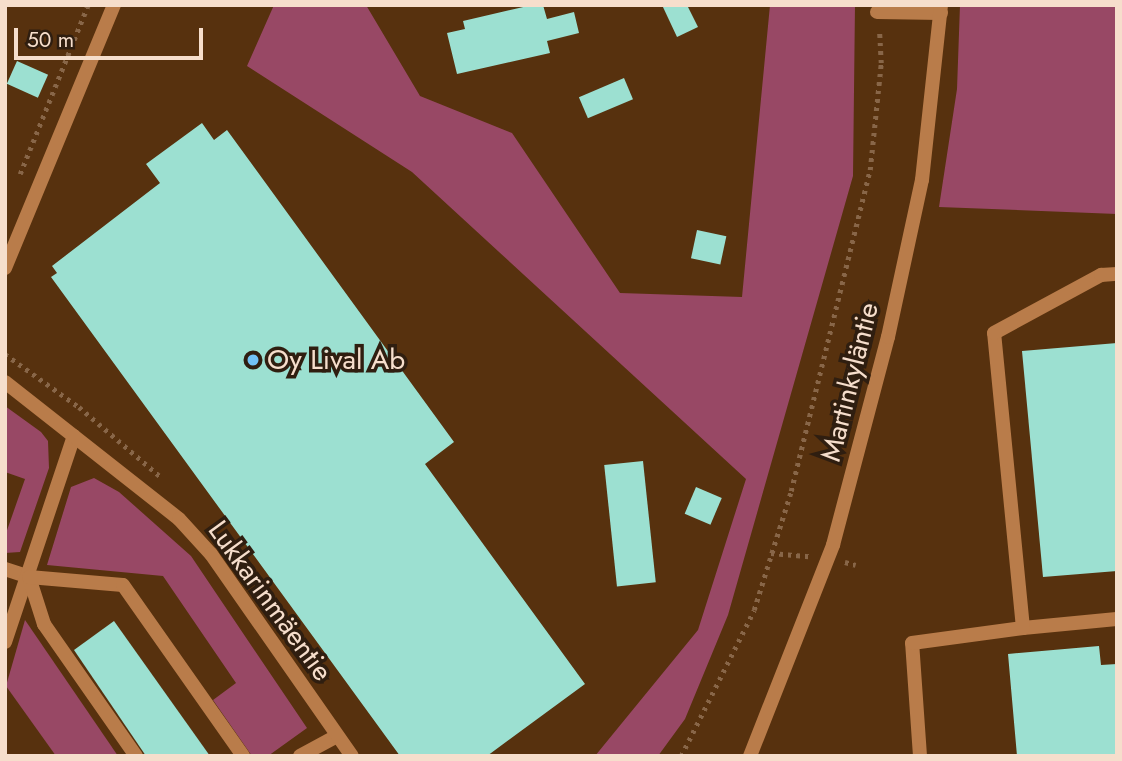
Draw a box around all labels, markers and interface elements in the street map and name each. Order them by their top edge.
scale bar [18,14,206,58]
text: 50 m [27,25,74,55]
street label: Martinkyläntie [814,299,886,465]
place label: Oy Lival Ab [267,343,405,377]
marker: Oy Lival Ab [245,352,261,368]
street label: Lukkarinmäentie [201,515,339,687]

